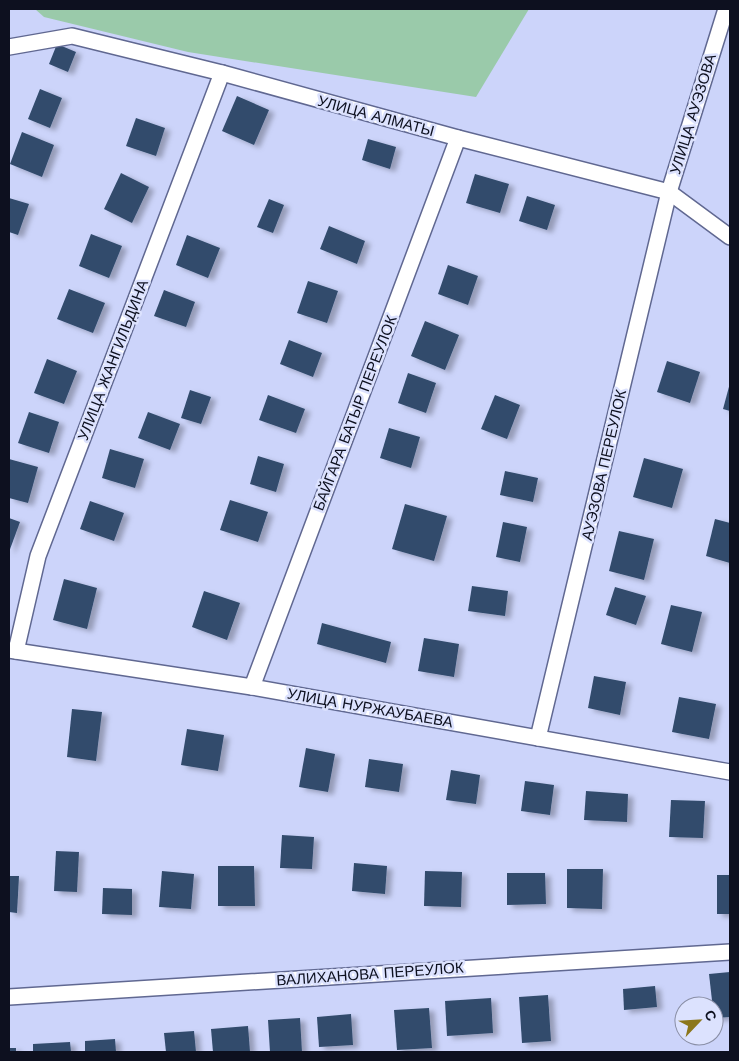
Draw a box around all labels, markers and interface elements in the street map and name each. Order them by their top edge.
street label: УЛИЦА АУЭЗОВА [666,52,720,176]
street label: УЛИЦА АЛМАТЫ [316,92,436,140]
street label: УЛИЦА ЖАНГИЛЬДИНА [74,277,152,443]
street label: БАЙГАРА БАТЫР ПЕРЕУЛОК [309,313,401,513]
street label: АУЭЗОВА ПЕРЕУЛОК [578,387,630,542]
street label: УЛИЦА НУРЖАУБАЕВА [286,685,454,731]
street label: ВАЛИХАНОВА ПЕРЕУЛОК [276,958,464,990]
north arrow [674,996,724,1046]
text: С [701,1008,720,1023]

